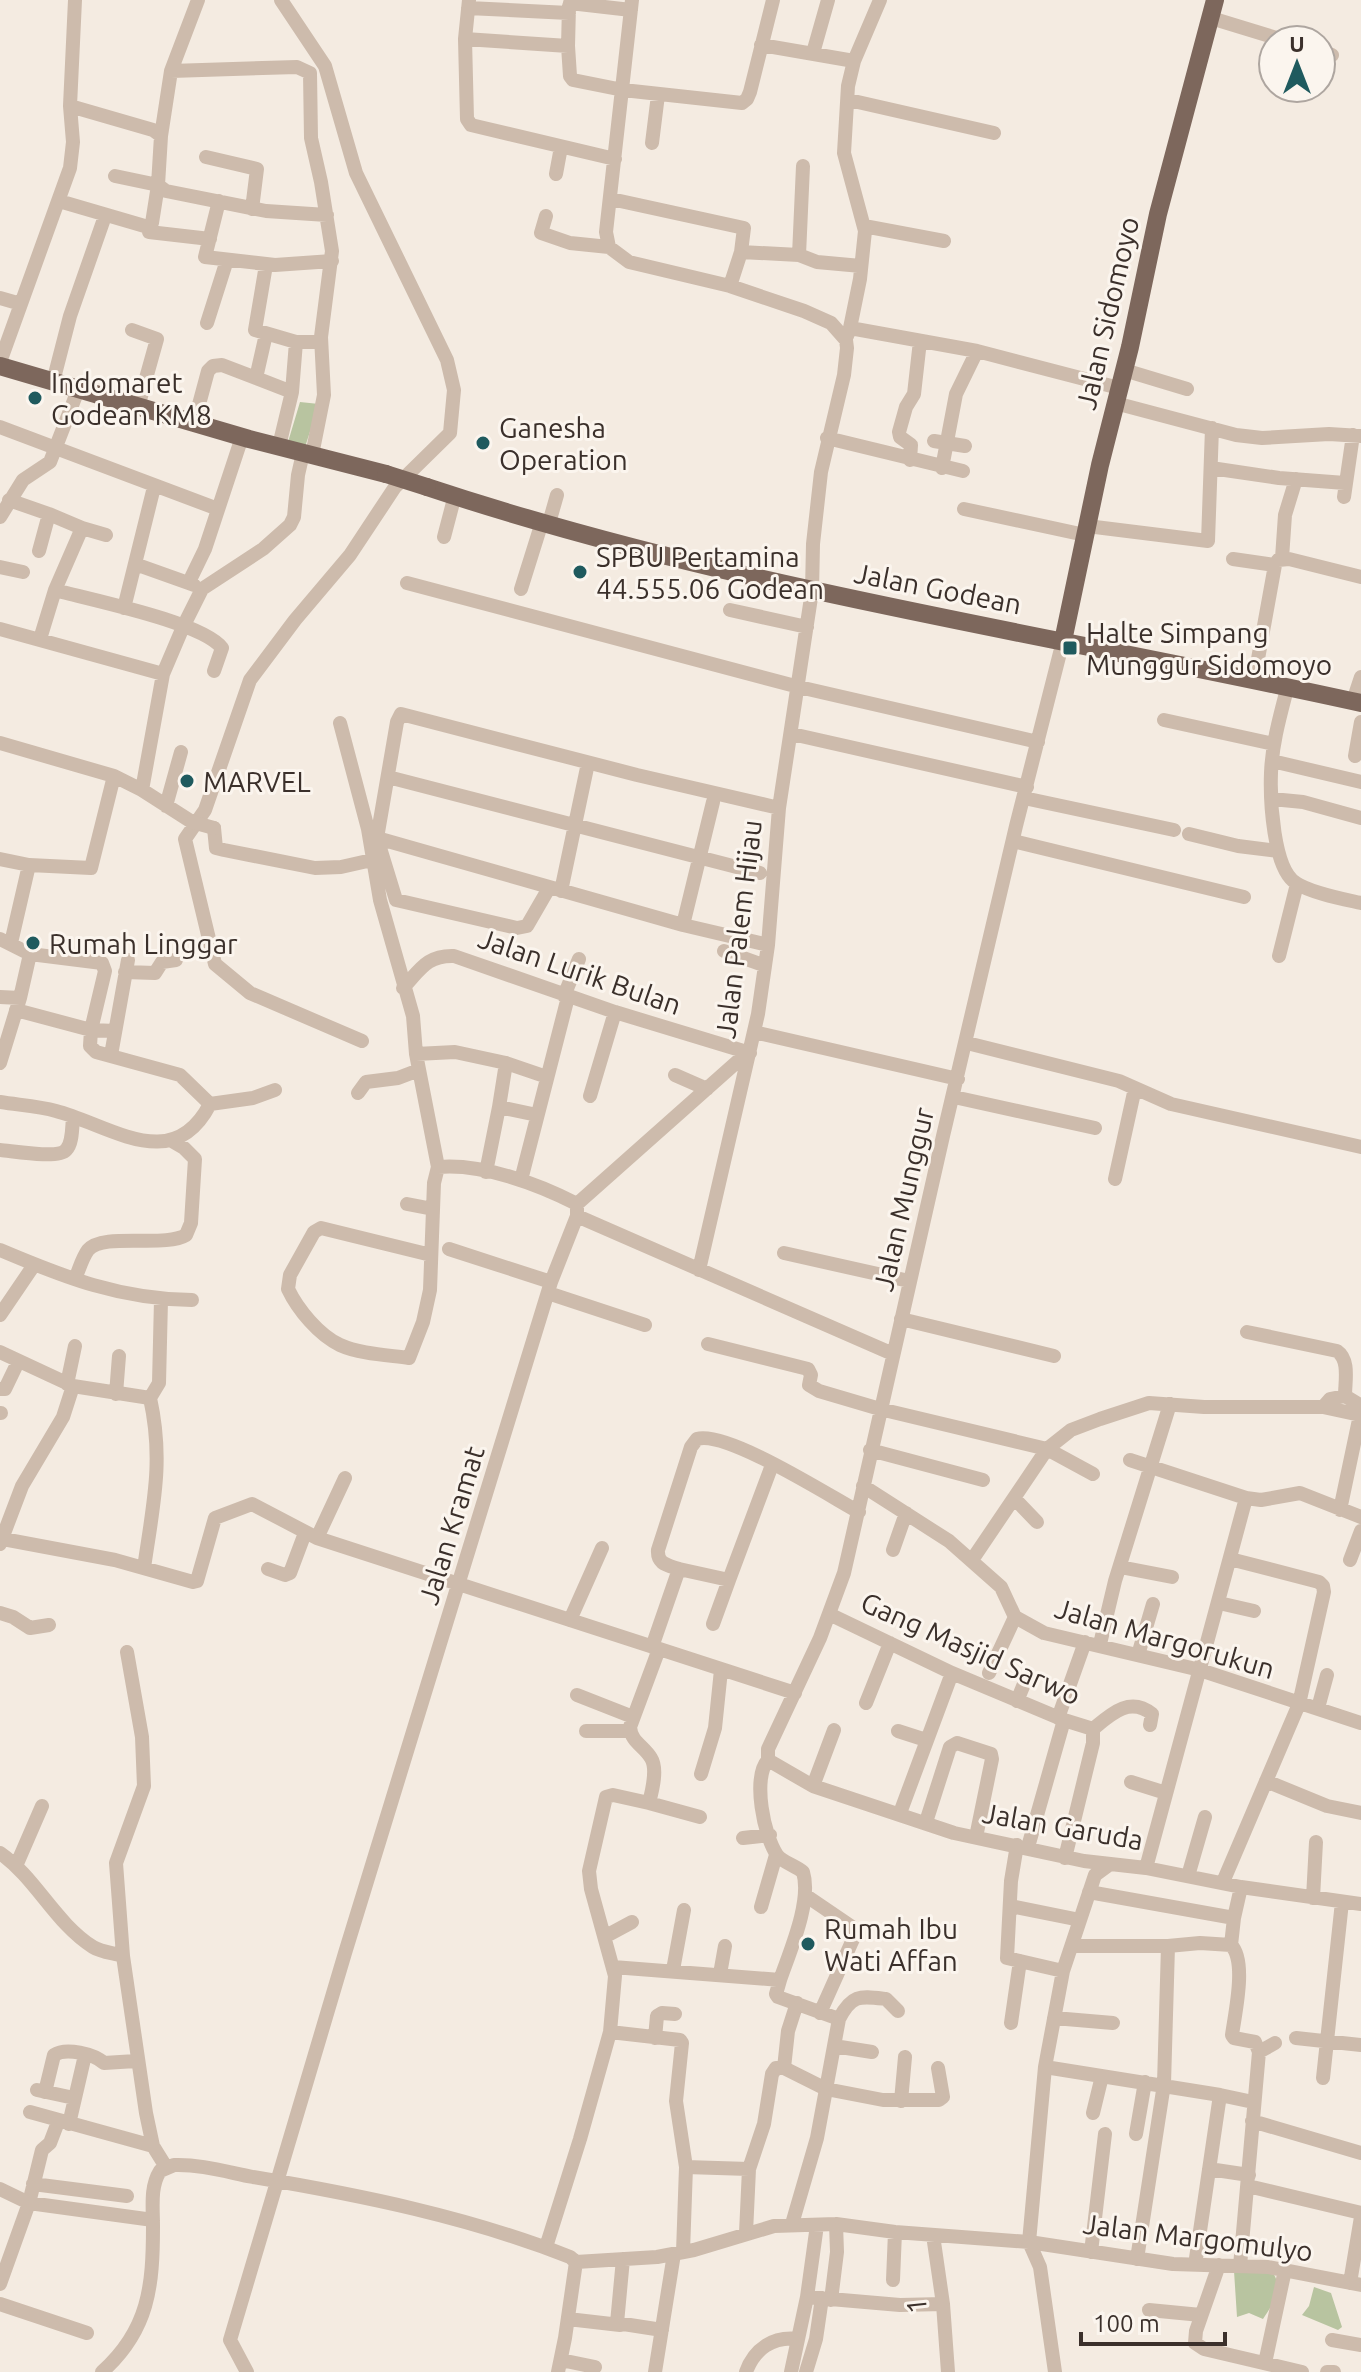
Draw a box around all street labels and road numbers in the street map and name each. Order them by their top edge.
street label: Jalan Sidomoyo [1070,214,1144,412]
street label: Jalan Godean [852,557,1024,619]
street label: Jalan Palem Hijau [709,818,767,1040]
street label: Jalan Lurik Bulan [475,922,685,1020]
street label: Jalan Munggur [867,1104,939,1294]
street label: Jalan Kramat [412,1442,490,1608]
street label: Gang Masjid Sarwo [856,1586,1086,1710]
street label: Jalan Margorukun [1052,1592,1278,1684]
street label: Jalan Garuda [980,1797,1146,1855]
street label: Jalan Margomulyo [1081,2208,1315,2266]
street label: 1 [900,2297,932,2315]

